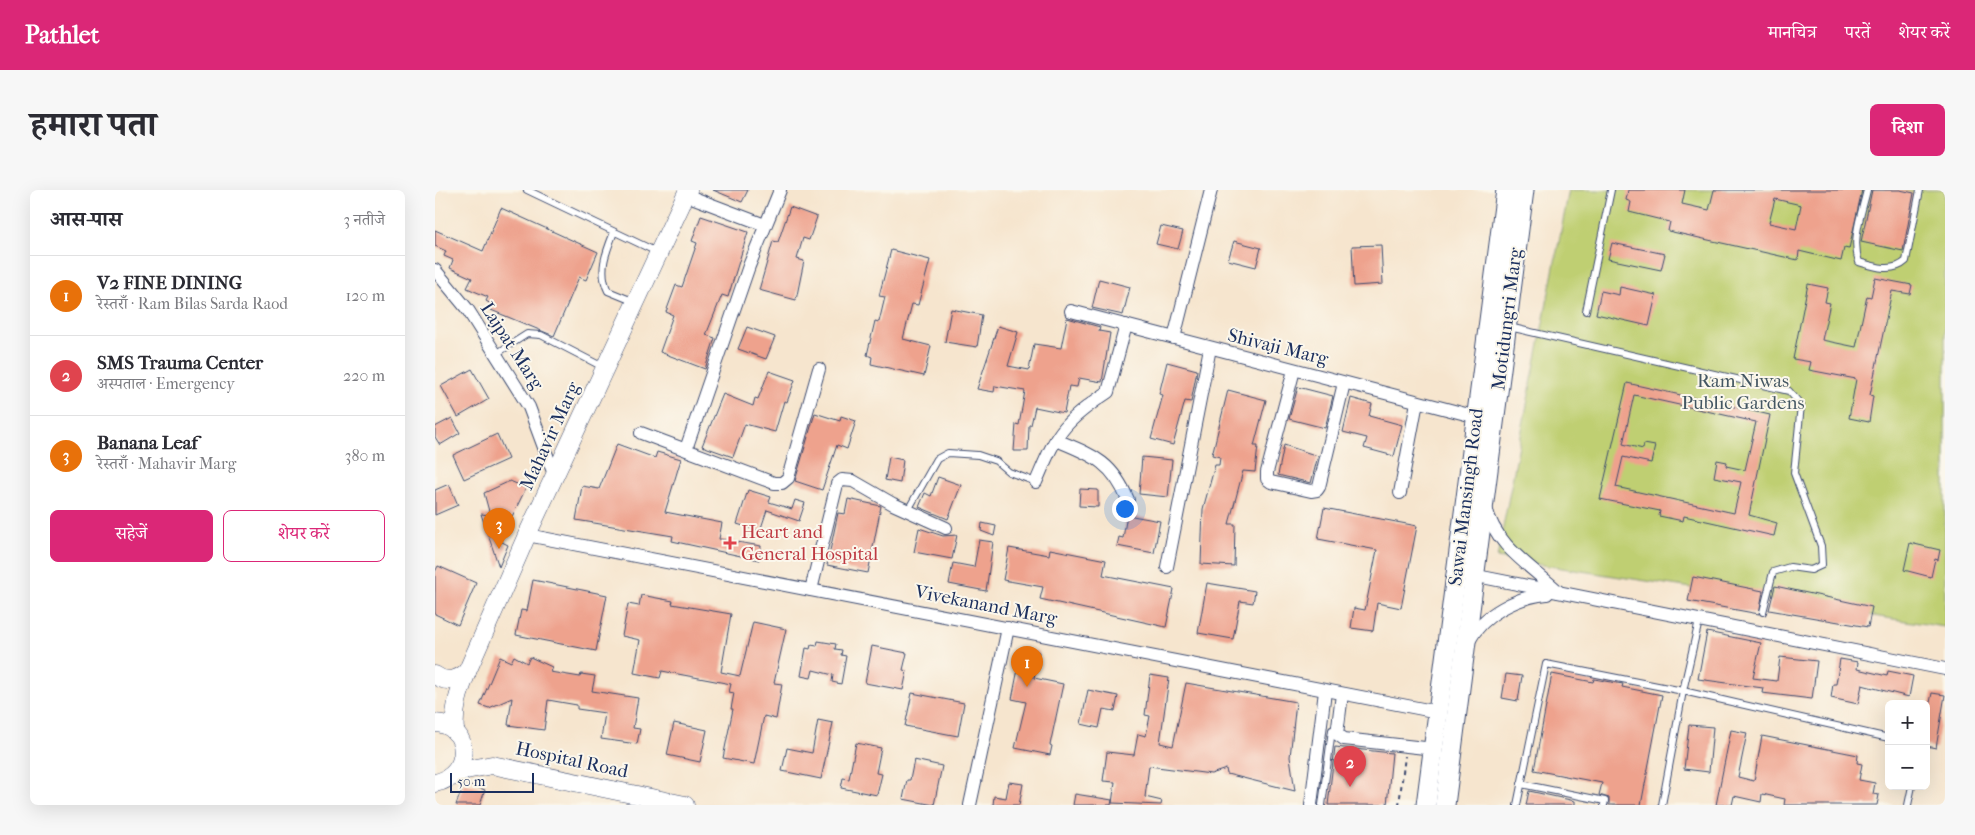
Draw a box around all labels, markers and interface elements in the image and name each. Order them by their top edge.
text: Pathlet [25,21,99,49]
text: मानचित्र [1768,22,1817,43]
text: परतें [1845,22,1870,43]
text: शेयर करें [1898,22,1950,43]
text: हमारा पता [30,104,157,145]
button: दिशा [1870,104,1945,156]
text: आस-पास [50,207,122,231]
text: 3 नतीजे [344,210,385,229]
street label: Motidungri Marg [1487,246,1527,392]
text: V2 FINE DINING [97,272,242,294]
text: 1 [63,286,69,305]
text: 120 m [346,286,385,305]
text: रेस्तराँ · Ram Bilas Sarda Raod [97,294,288,313]
street label: Lajpat Marg [476,298,549,394]
street label: Shivaji Marg [1225,324,1331,370]
text: SMS Trauma Center [97,352,263,374]
text: 2 [62,366,70,385]
text: 220 m [343,366,385,385]
park label: Ram Niwas Public Gardens [1682,370,1804,414]
text: अस्पताल · Emergency [97,374,235,393]
street label: Mahavir Marg [515,378,585,494]
street label: Sawai Mansingh Road [1444,406,1488,587]
text: Banana Leaf [97,432,198,454]
text: 3 [63,446,69,465]
text: 380 m [345,446,385,465]
text: रेस्तराँ · Mahavir Marg [97,454,236,473]
your location [1112,496,1138,522]
pin: 3 [483,508,515,549]
button: सहेजें [50,510,213,562]
button: शेयर करें [223,510,385,562]
place label: Heart and General Hospital [741,521,878,565]
marker: Heart and General Hospital [723,536,737,550]
street label: Vivekanand Marg [912,580,1060,630]
pin: 1 [1011,646,1043,687]
map controls [1885,700,1930,790]
button: + [1885,700,1930,745]
street label: Hospital Road [514,737,631,783]
button: − [1885,745,1930,790]
pin: 2 [1334,746,1366,787]
scale bar [450,770,534,793]
text: 50 m [457,773,485,790]

